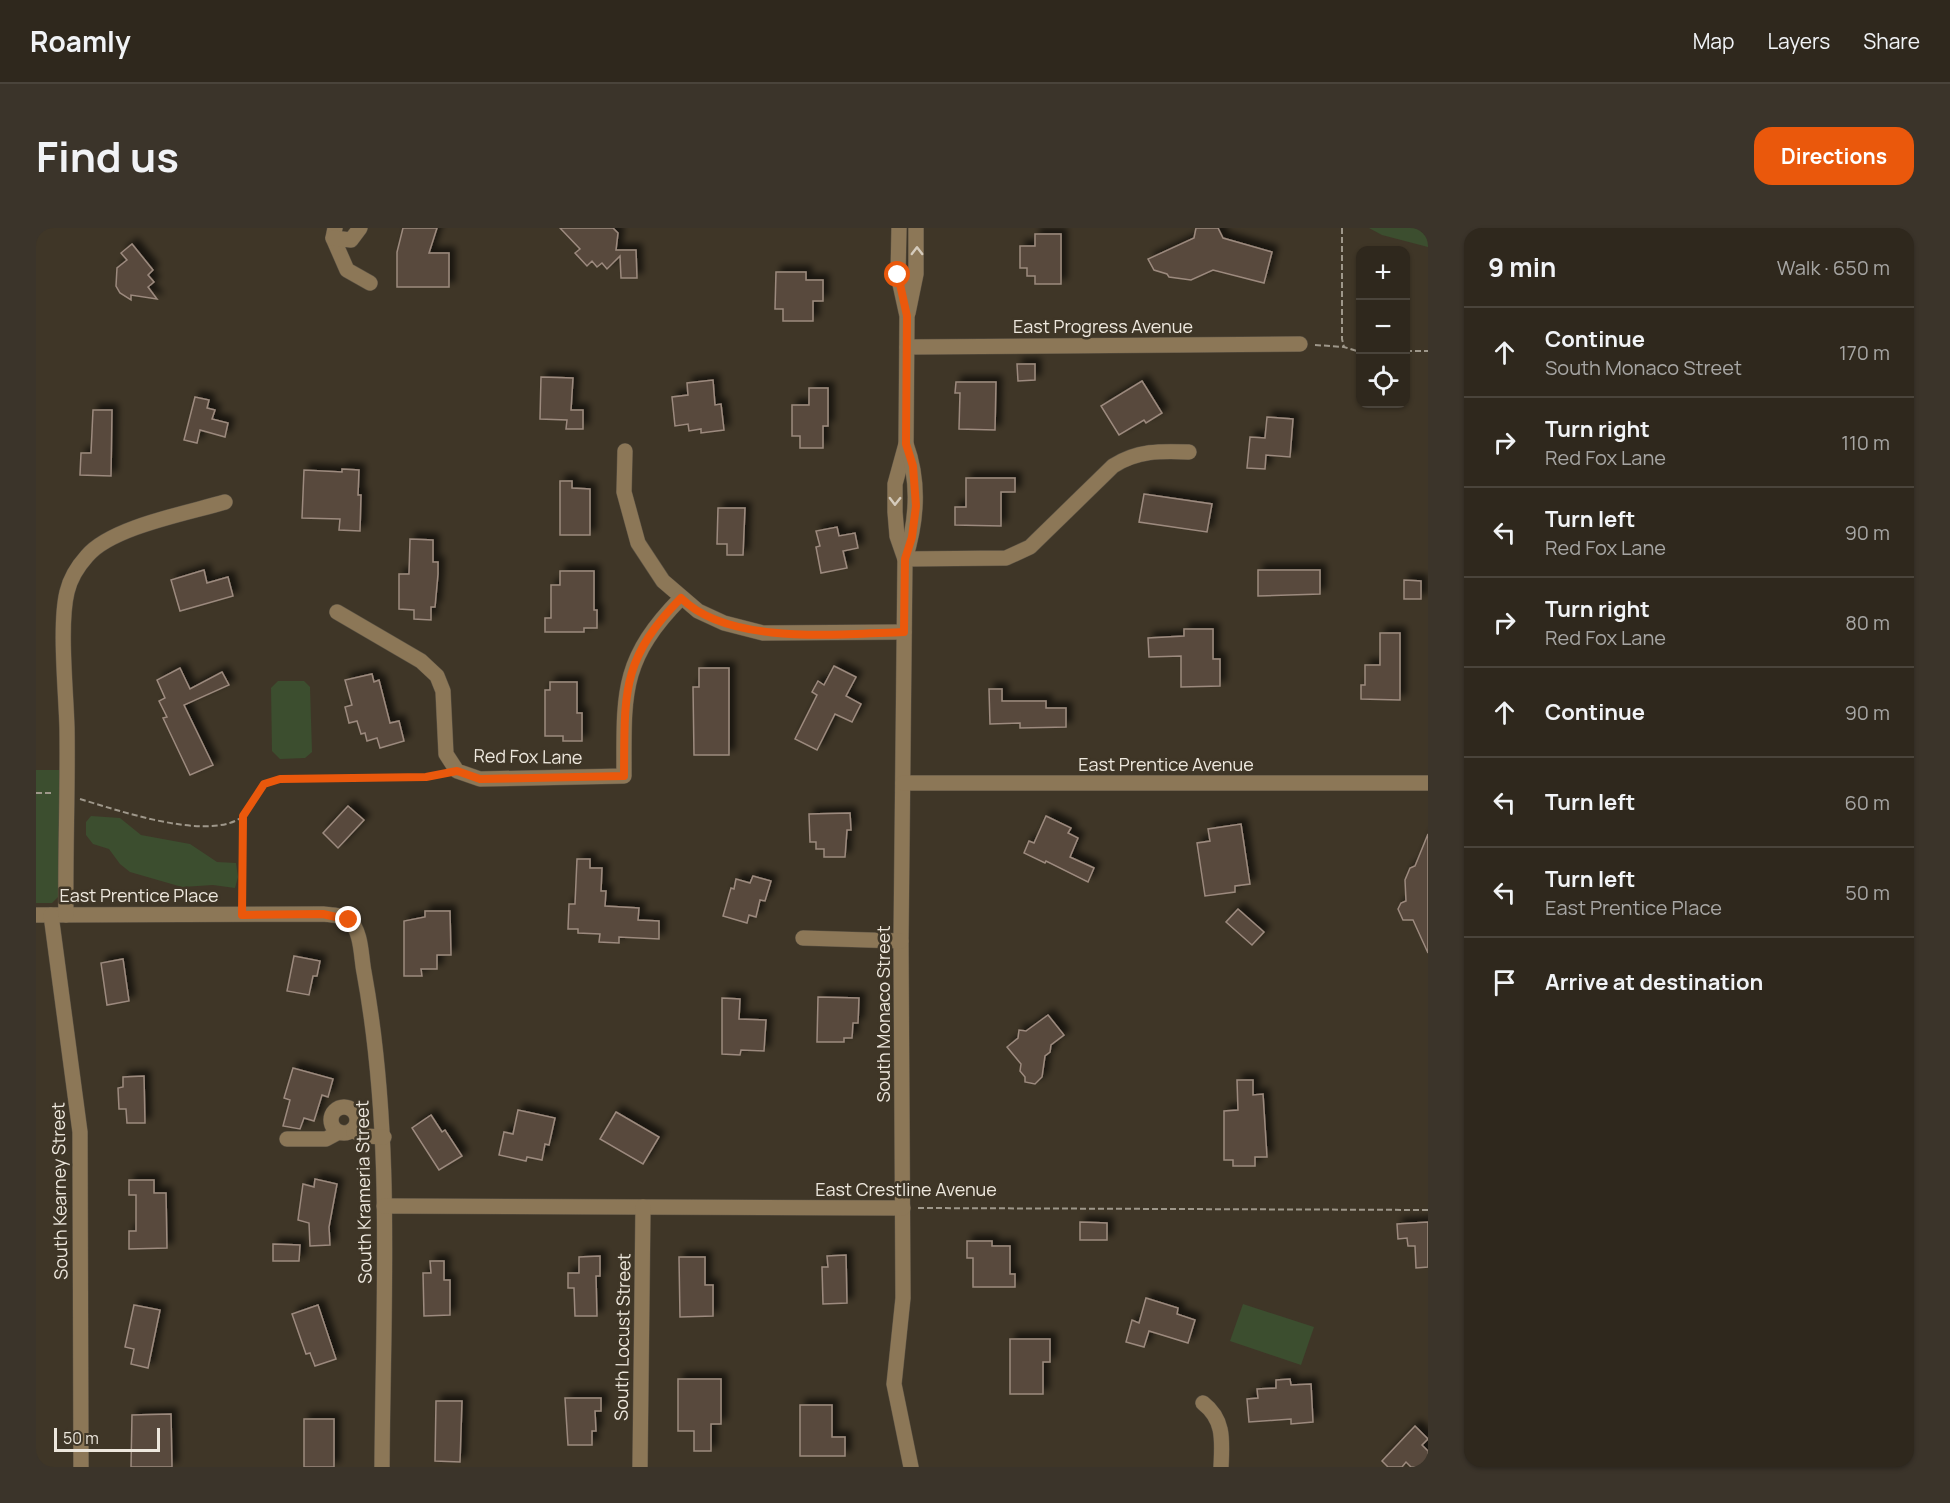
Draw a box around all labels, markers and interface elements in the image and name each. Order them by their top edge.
text: Roamly [30,22,131,60]
text: Map [1693,27,1734,55]
text: Layers [1767,27,1830,55]
text: Share [1863,27,1920,55]
text: Find us [36,127,179,185]
button: Directions [1754,127,1914,185]
map controls [1356,246,1410,408]
button: + [1356,246,1410,300]
one-way arrow [911,247,923,256]
text: 9 min [1488,249,1556,285]
text: Walk · 650 m [1777,254,1890,281]
route start [884,261,910,287]
button: − [1356,300,1410,354]
street label: East Progress Avenue [1013,314,1193,338]
text: Continue [1545,324,1645,354]
icon: ahead [1488,336,1521,369]
text: 170 m [1839,339,1890,366]
button: locate [1356,354,1410,408]
text: South Monaco Street [1545,354,1742,381]
text: Turn right [1545,414,1650,444]
icon: right [1488,426,1521,459]
text: 110 m [1841,429,1890,456]
text: Red Fox Lane [1545,444,1666,471]
one-way arrow [889,497,901,506]
text: Turn left [1545,504,1635,534]
icon: left [1488,516,1521,549]
text: 90 m [1844,519,1890,546]
text: Red Fox Lane [1545,534,1666,561]
text: Turn right [1545,594,1650,624]
icon: right [1488,606,1521,639]
text: 80 m [1845,609,1890,636]
text: Red Fox Lane [1545,624,1666,651]
icon: ahead [1488,696,1521,729]
text: Continue [1545,697,1645,727]
text: 90 m [1844,699,1890,726]
street label: Red Fox Lane [473,743,583,769]
street label: East Prentice Avenue [1078,752,1254,776]
icon: left [1488,786,1521,819]
text: Turn left [1545,787,1635,817]
text: 60 m [1844,789,1890,816]
text: Turn left [1545,864,1635,894]
icon: left [1488,876,1521,909]
text: 50 m [1845,879,1890,906]
street label: East Prentice Place [59,883,219,907]
text: East Prentice Place [1545,894,1722,921]
route end [335,906,361,932]
street label: South Monaco Street [871,925,895,1103]
icon: arrive [1488,966,1521,999]
text: Arrive at destination [1545,967,1763,997]
street label: South Krameria Street [349,1100,377,1284]
street label: South Kearney Street [45,1102,73,1280]
street label: East Crestline Avenue [815,1177,997,1201]
street label: South Locust Street [609,1253,635,1421]
scale bar [54,1425,160,1452]
text: 50 m [63,1427,99,1449]

